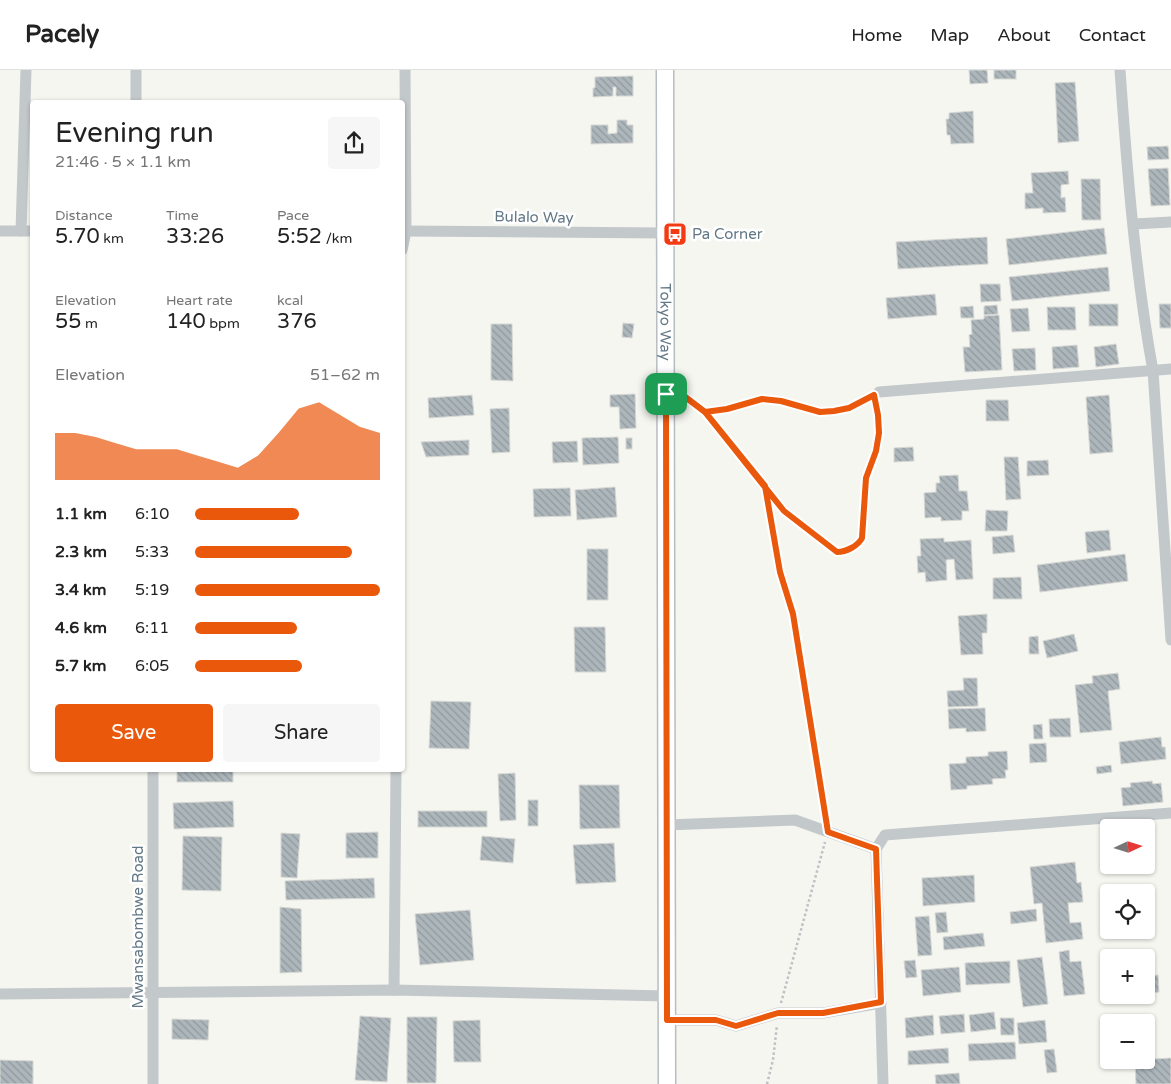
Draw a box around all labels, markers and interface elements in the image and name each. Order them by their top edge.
text: Pacely [25,20,99,49]
text: Home [851,24,902,46]
text: Map [930,24,969,46]
text: About [997,24,1051,46]
text: Contact [1079,24,1146,46]
text: Evening run [55,116,214,150]
button: share [328,117,380,169]
text: 21:46 · 5 × 1.1 km [55,152,191,172]
text: Distance [55,207,113,224]
text: Time [166,207,199,224]
text: Pace [277,207,309,224]
street label: Bulalo Way [494,207,574,227]
bus stop icon: Pa Corner [662,221,688,247]
text: 5.70 [55,224,100,249]
text: 33:26 [166,224,224,249]
text: 5:52 [277,224,322,249]
place label: Pa Corner [692,225,763,243]
text: km [100,230,124,247]
text: /km [322,230,352,247]
street label: Tokyo Way [656,283,675,361]
text: Elevation [55,292,116,309]
text: Heart rate [166,292,233,309]
text: kcal [277,292,303,309]
text: 55 [55,309,81,334]
text: 140 [166,309,206,334]
text: 376 [277,309,317,334]
text: m [81,315,98,332]
text: bpm [206,315,240,332]
text: Elevation [55,365,125,385]
text: 51–62 m [310,365,380,385]
pin [645,373,687,415]
icon: arrive [652,380,680,408]
text: 1.1 km [55,504,107,524]
text: 6:10 [135,504,169,524]
text: 2.3 km [55,542,107,562]
text: 5:33 [135,542,169,562]
text: 3.4 km [55,580,107,600]
text: 5:19 [135,580,169,600]
text: 4.6 km [55,618,107,638]
text: 6:11 [135,618,169,638]
text: 5.7 km [55,656,107,676]
text: 6:05 [135,656,169,676]
button: Save [55,704,213,762]
button: Share [223,704,380,762]
north arrow [1100,819,1155,874]
map controls [1100,819,1155,1069]
street label: Mwansabombwe Road [129,846,147,1008]
button: locate [1100,884,1155,939]
button: + [1100,949,1155,1004]
button: − [1100,1014,1155,1069]

